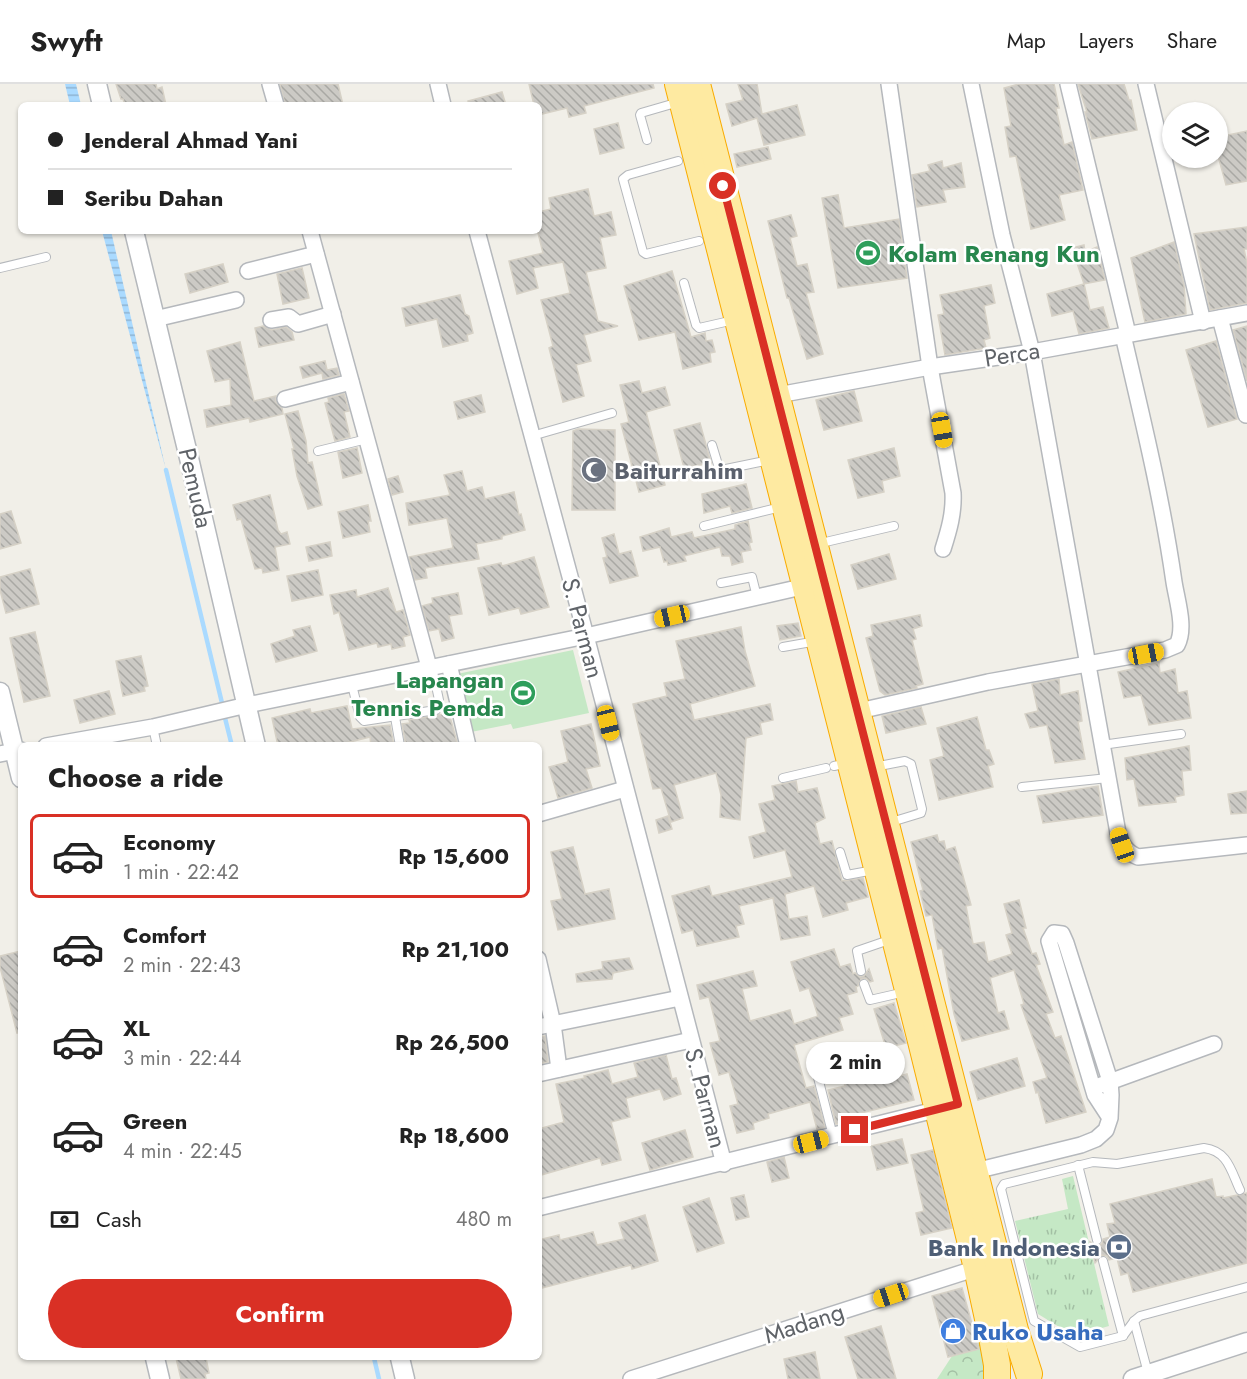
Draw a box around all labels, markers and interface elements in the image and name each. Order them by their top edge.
text: Swyft [30,21,103,62]
text: Map [1007,26,1046,56]
text: Layers [1079,26,1134,56]
text: Share [1167,26,1217,56]
map controls [1162,102,1228,168]
button: layers [1162,102,1228,168]
text: Jenderal Ahmad Yani [84,124,298,156]
route start [709,172,736,199]
text: Seribu Dahan [84,182,223,214]
place label: Kolam Renang Kun [888,236,1100,271]
sports icon: Kolam Renang Kun [853,238,883,268]
street label: Perca [982,332,1042,376]
car [930,411,954,449]
street label: Pemuda [170,444,222,532]
place label: Baiturrahim [614,453,744,488]
mosque icon: Baiturrahim [579,455,609,485]
street label: S. Parman [553,574,613,682]
car [652,603,692,629]
car [1127,642,1165,666]
place label: Lapangan Tennis Pemda [351,662,504,725]
sports icon: Lapangan Tennis Pemda [508,678,538,708]
car [595,703,621,743]
text: Choose a ride [48,758,223,797]
car [1108,825,1136,865]
text: Economy [123,826,215,858]
icon: car [51,829,105,883]
text: Rp 15,600 [398,840,509,872]
text: 1 min · 22:42 [123,858,239,887]
text: Comfort [123,919,206,951]
icon: car [51,922,105,976]
text: Rp 21,100 [402,933,509,965]
text: 2 min · 22:43 [123,951,241,980]
text: XL [123,1012,150,1044]
icon: car [51,1015,105,1069]
text: Rp 26,500 [395,1026,509,1058]
callout: 2 min [806,1043,904,1085]
text: 3 min · 22:44 [123,1044,241,1073]
street label: S. Parman [676,1044,736,1152]
text: 2 min [829,1048,882,1077]
text: Green [123,1105,187,1137]
icon: car [51,1108,105,1162]
route end [841,1116,868,1143]
text: Rp 18,600 [399,1119,509,1151]
car [791,1129,831,1155]
text: 4 min · 22:45 [123,1137,242,1166]
icon: cash [48,1203,81,1236]
text: Cash [96,1203,142,1235]
text: 480 m [456,1205,512,1234]
place label: Bank Indonesia [928,1230,1100,1265]
bank icon: Bank Indonesia [1104,1232,1134,1262]
button: Confirm [48,1279,512,1348]
car [871,1281,911,1309]
street label: Madang [759,1294,849,1352]
place label: Ruko Usaha [972,1314,1103,1349]
shop icon: Ruko Usaha [938,1316,968,1346]

